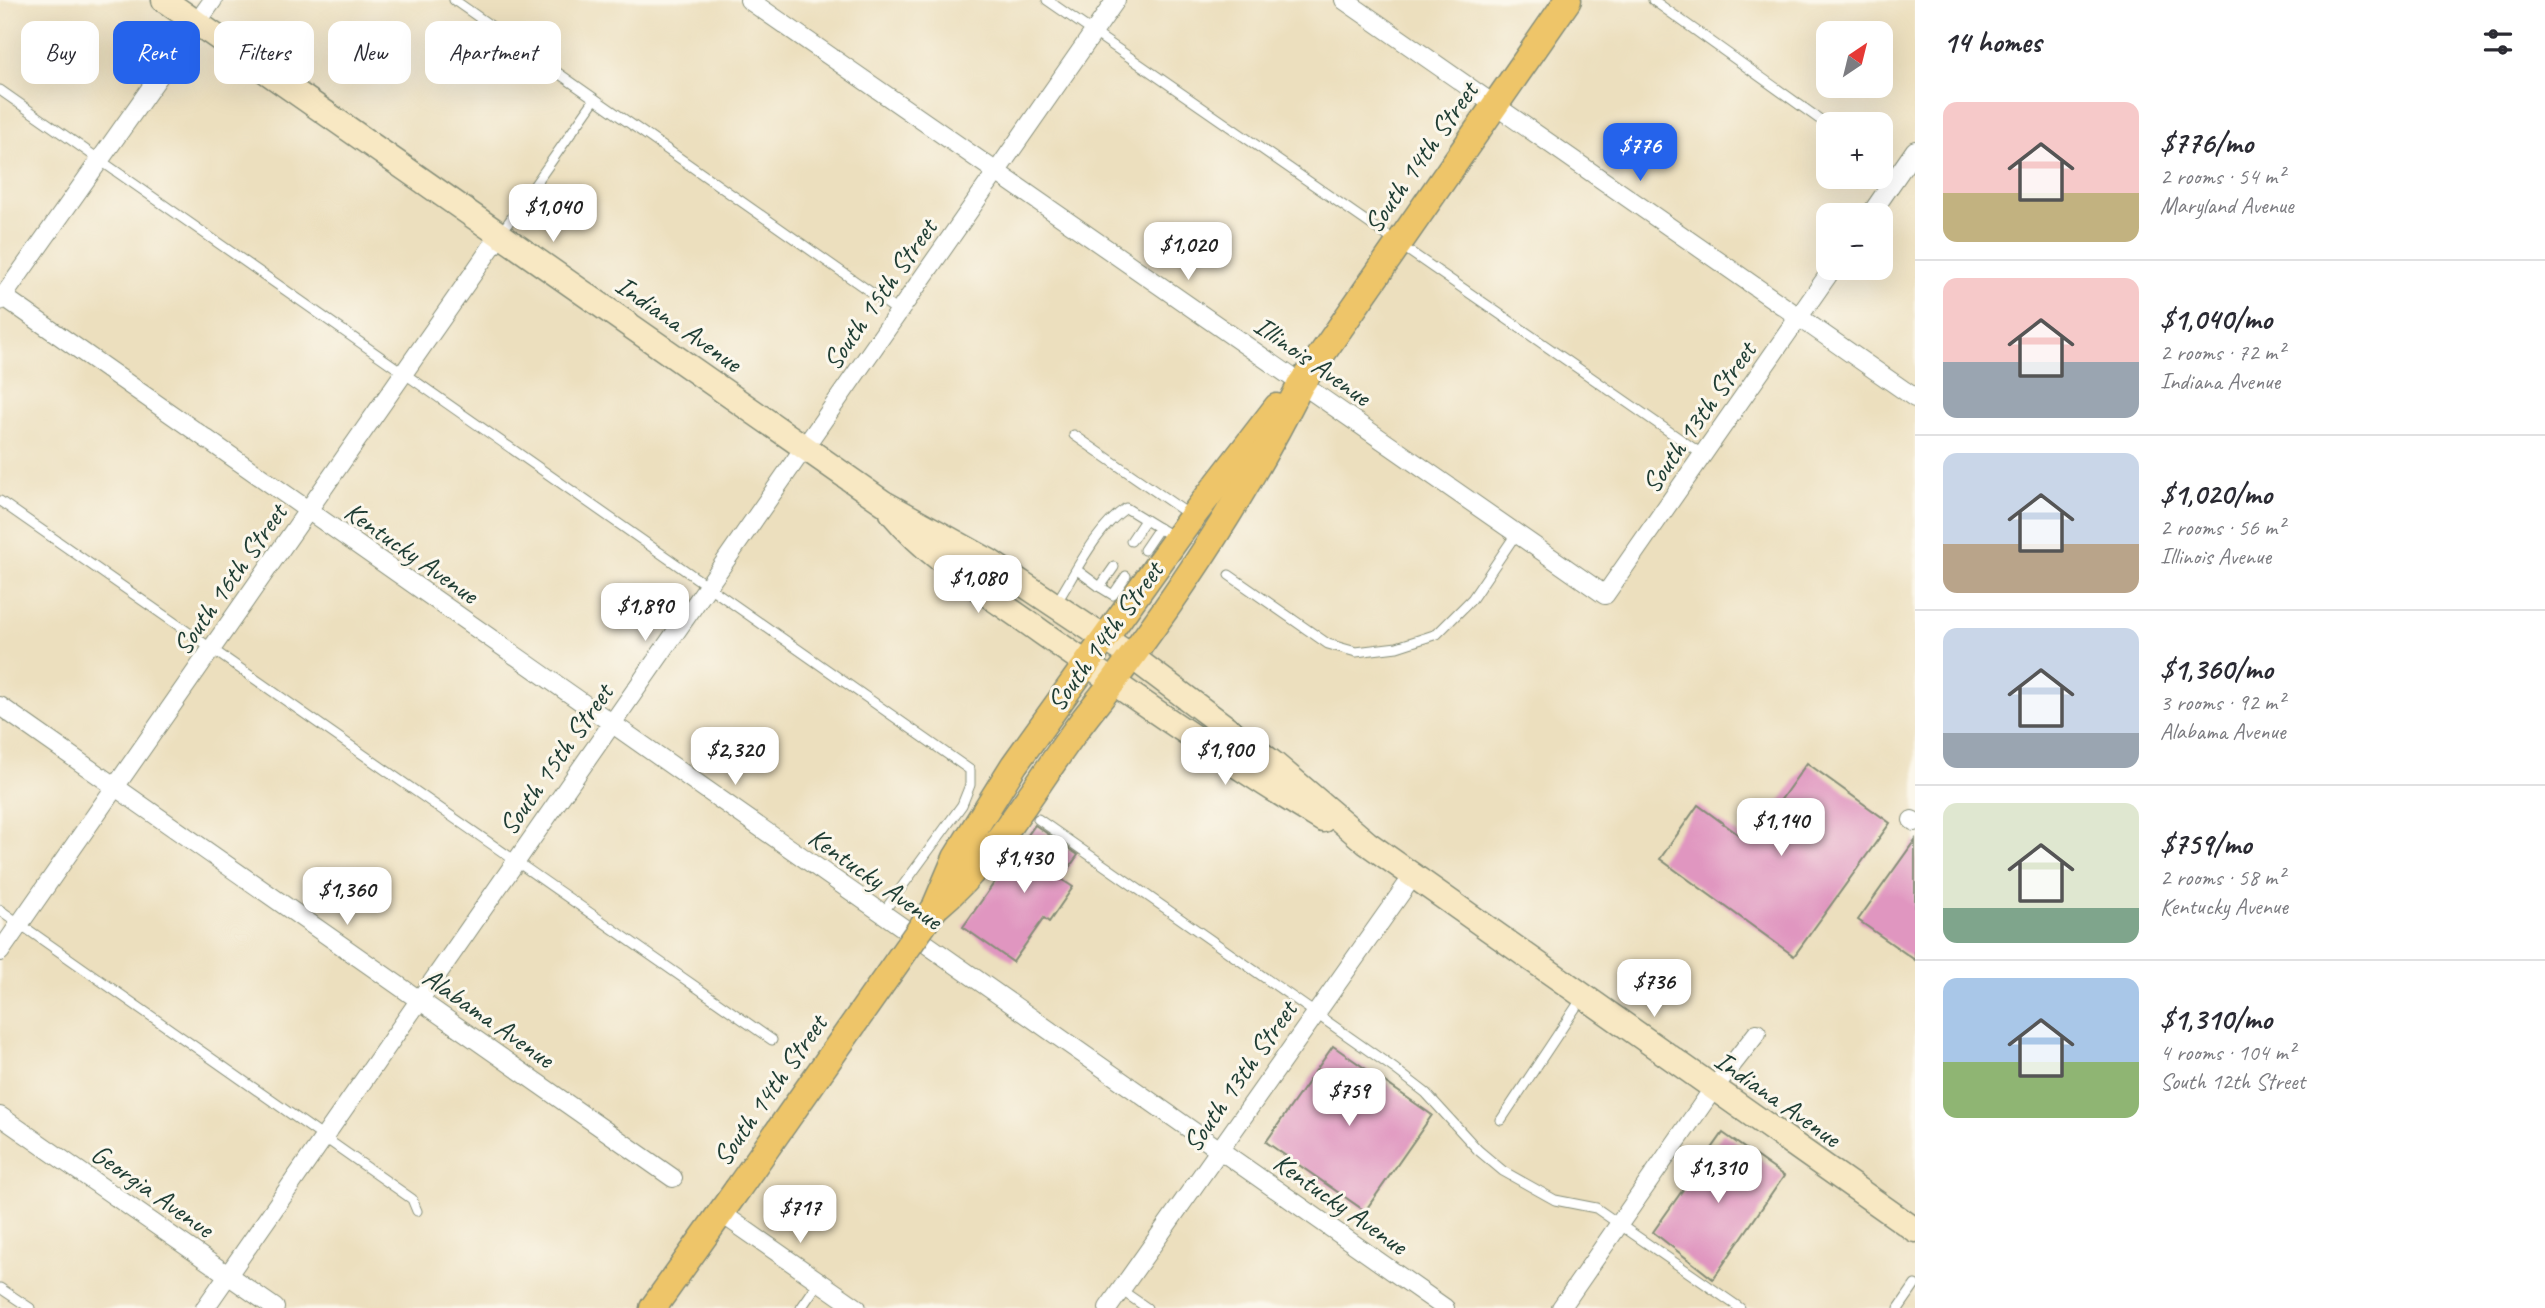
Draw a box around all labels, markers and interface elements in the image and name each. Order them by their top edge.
chip: Buy [21,21,99,84]
chip: Rent [113,21,200,84]
chip: Filters [214,21,314,84]
chip: New [328,21,411,84]
chip: Apartment [425,21,561,84]
north arrow [1816,21,1894,98]
map controls [1816,21,1893,280]
text: 14 homes [1943,23,2041,61]
icon: filters [2479,23,2517,61]
street label: South 14th Street [1355,73,1487,240]
button: + [1816,112,1893,189]
pin: $776 [1599,124,1681,183]
text: $776/mo [2160,124,2253,162]
icon: home [1999,130,2083,214]
text: $776 [1619,131,1661,160]
text: 2 rooms · 54 m² [2160,162,2284,191]
pin: $1,040 [496,184,610,244]
text: Maryland Avenue [2160,191,2294,220]
text: $1,040 [525,192,581,221]
button: − [1816,203,1893,280]
street label: South 15th Street [814,210,946,377]
pin: $1,020 [1131,222,1245,282]
text: $1,020 [1160,230,1216,259]
street label: Indiana Avenue [609,267,750,381]
text: $1,040/mo [2160,300,2272,338]
icon: home [1999,306,2083,390]
street label: Illinois Avenue [1247,307,1380,415]
street label: South 13th Street [1633,333,1765,500]
text: 2 rooms · 72 m² [2160,338,2284,367]
text: Indiana Avenue [2160,367,2280,396]
text: $1,020/mo [2160,475,2272,513]
icon: home [1999,481,2083,565]
street label: Kentucky Avenue [338,493,487,612]
street label: South 16th Street [164,495,296,662]
text: 2 rooms · 56 m² [2160,513,2284,542]
text: Illinois Avenue [2160,542,2271,571]
street label: South 14th Street [1038,552,1172,718]
pin: $1,080 [921,556,1035,615]
text: $1,080 [950,563,1006,592]
pin: $1,890 [588,584,702,643]
text: $1,890 [617,591,673,620]
text: $1,360/mo [2160,650,2273,688]
icon: home [1999,656,2083,740]
street label: South 15th Street [490,675,622,842]
text: 3 rooms · 92 m² [2160,688,2284,717]
text: Alabama Avenue [2160,717,2285,746]
pin: $2,320 [678,728,792,787]
pin: $1,900 [1168,728,1282,787]
text: $2,320 [707,735,763,764]
text: $1,900 [1197,735,1253,764]
pin: $1,140 [1724,798,1838,858]
text: $1,140 [1753,806,1809,835]
street label: Kentucky Avenue [802,819,951,938]
text: $759/mo [2160,825,2251,863]
icon: home [1999,831,2083,915]
pin: $1,430 [967,836,1081,895]
text: $1,430 [996,843,1052,872]
text: 2 rooms · 58 m² [2160,863,2284,892]
pin: $1,360 [290,867,404,927]
text: $1,360 [319,875,375,904]
text: Kentucky Avenue [2160,892,2288,921]
street label: Alabama Avenue [416,959,563,1077]
pin: $736 [1613,960,1695,1019]
text: $736 [1633,967,1675,996]
street label: South 13th Street [1174,992,1306,1159]
text: $1,310/mo [2160,1000,2272,1038]
street label: South 14th Street [704,1006,836,1173]
icon: home [1999,1006,2083,1090]
text: 4 rooms · 104 m² [2160,1038,2295,1067]
street label: Indiana Avenue [1708,1042,1849,1156]
text: South 12th Street [2160,1067,2305,1096]
pin: $759 [1308,1068,1390,1128]
text: $759 [1329,1076,1369,1105]
street label: Georgia Avenue [85,1136,222,1246]
street label: Kentucky Avenue [1267,1144,1416,1263]
pin: $1,310 [1661,1146,1775,1205]
text: $1,310 [1690,1153,1746,1182]
pin: $717 [759,1186,841,1245]
text: $717 [779,1193,821,1222]

